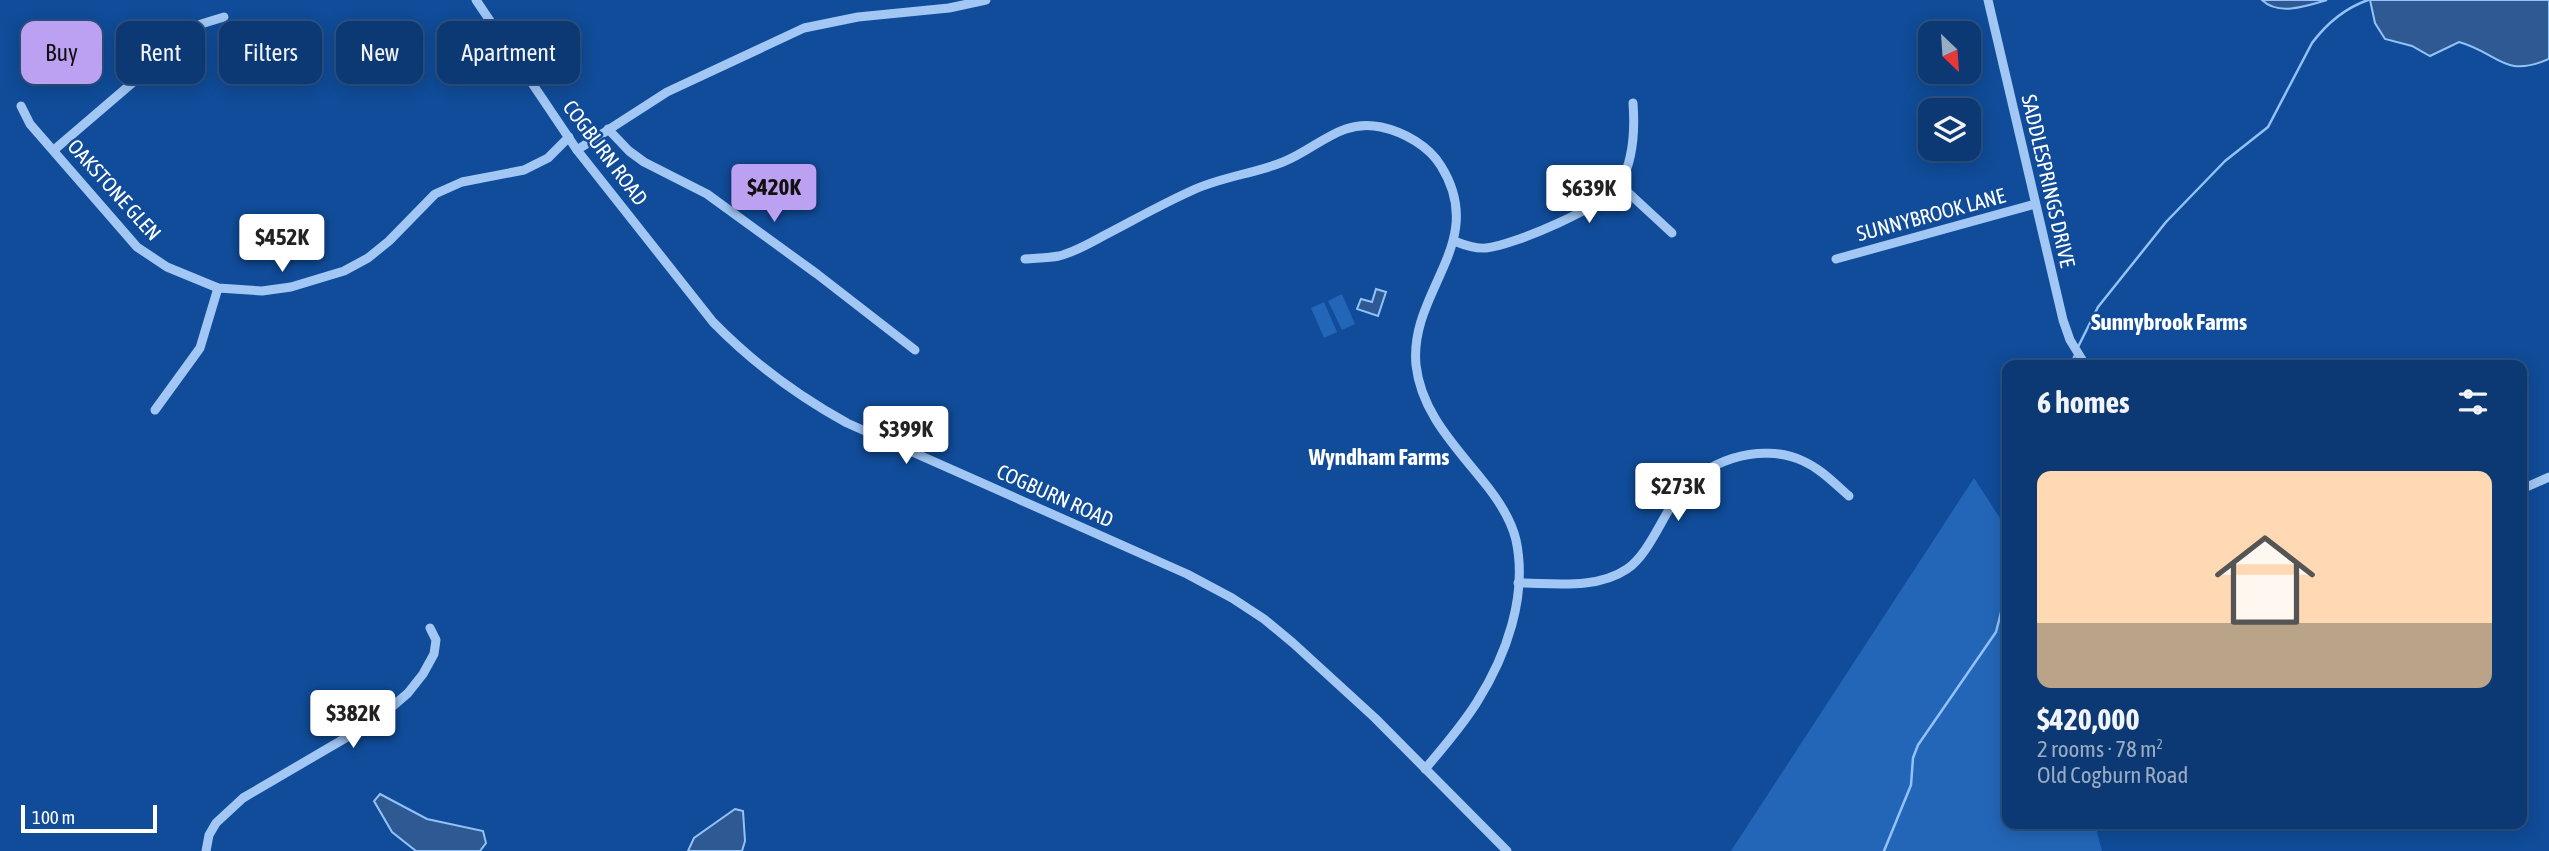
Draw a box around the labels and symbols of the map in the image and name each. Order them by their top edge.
north arrow [1918,21,1981,84]
street label: SADDLESPRINGS DRIVE [2017,92,2081,270]
street label: COGBURN ROAD [559,95,653,210]
street label: OAKSTONE GLEN [63,134,166,245]
pin: $420K [725,164,823,224]
pin: $639K [1540,166,1638,225]
street label: SUNNYBROOK LANE [1854,183,2008,245]
pin: $452K [233,215,331,274]
district label: Sunnybrook Farms [2091,309,2247,335]
pin: $399K [857,406,955,466]
district label: Wyndham Farms [1308,444,1449,470]
street label: COGBURN ROAD [993,459,1117,531]
pin: $273K [1629,463,1727,523]
pin: $382K [304,690,402,750]
scale bar [21,802,158,834]

